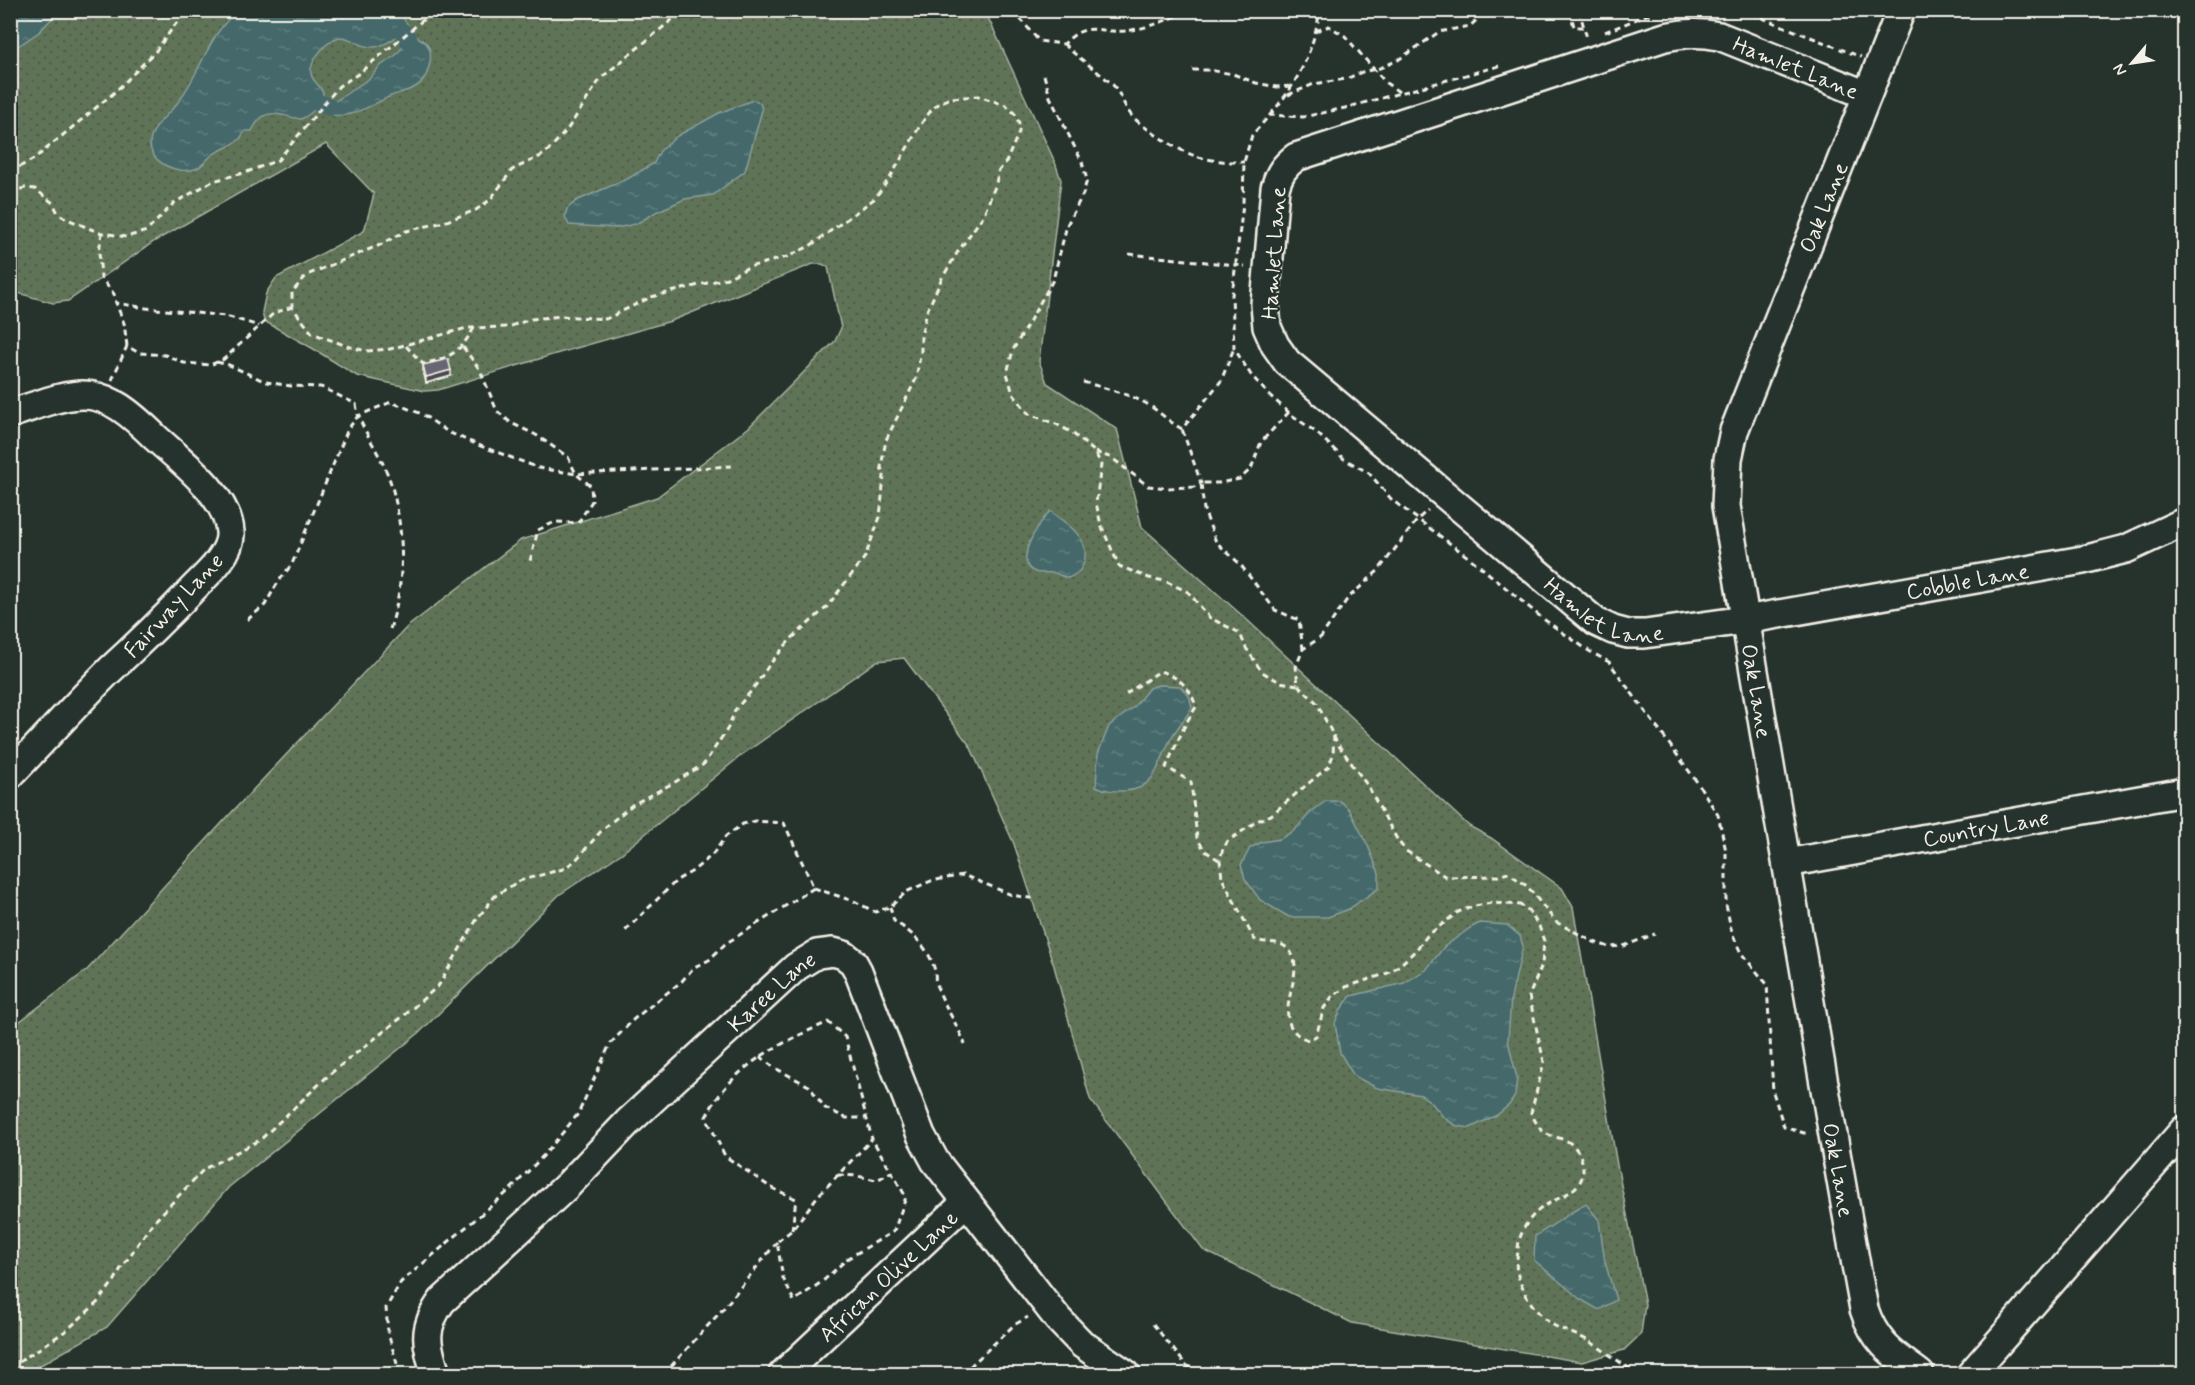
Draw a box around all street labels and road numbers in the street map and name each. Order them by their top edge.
street label: Hamlet Lane [1728,31,1862,107]
street label: Oak Lane [1794,158,1856,257]
street label: Hamlet Lane [1256,186,1294,321]
street label: Fairway Lane [119,548,230,665]
street label: Cobble Lane [1904,558,2031,607]
street label: Hamlet Lane [1537,572,1666,650]
street label: Oak Lane [1734,642,1777,741]
street label: Country Lane [1921,804,2052,854]
street label: Karee Lane [722,946,822,1039]
street label: Oak Lane [1815,1121,1859,1220]
street label: African Olive Lane [814,1205,965,1349]

